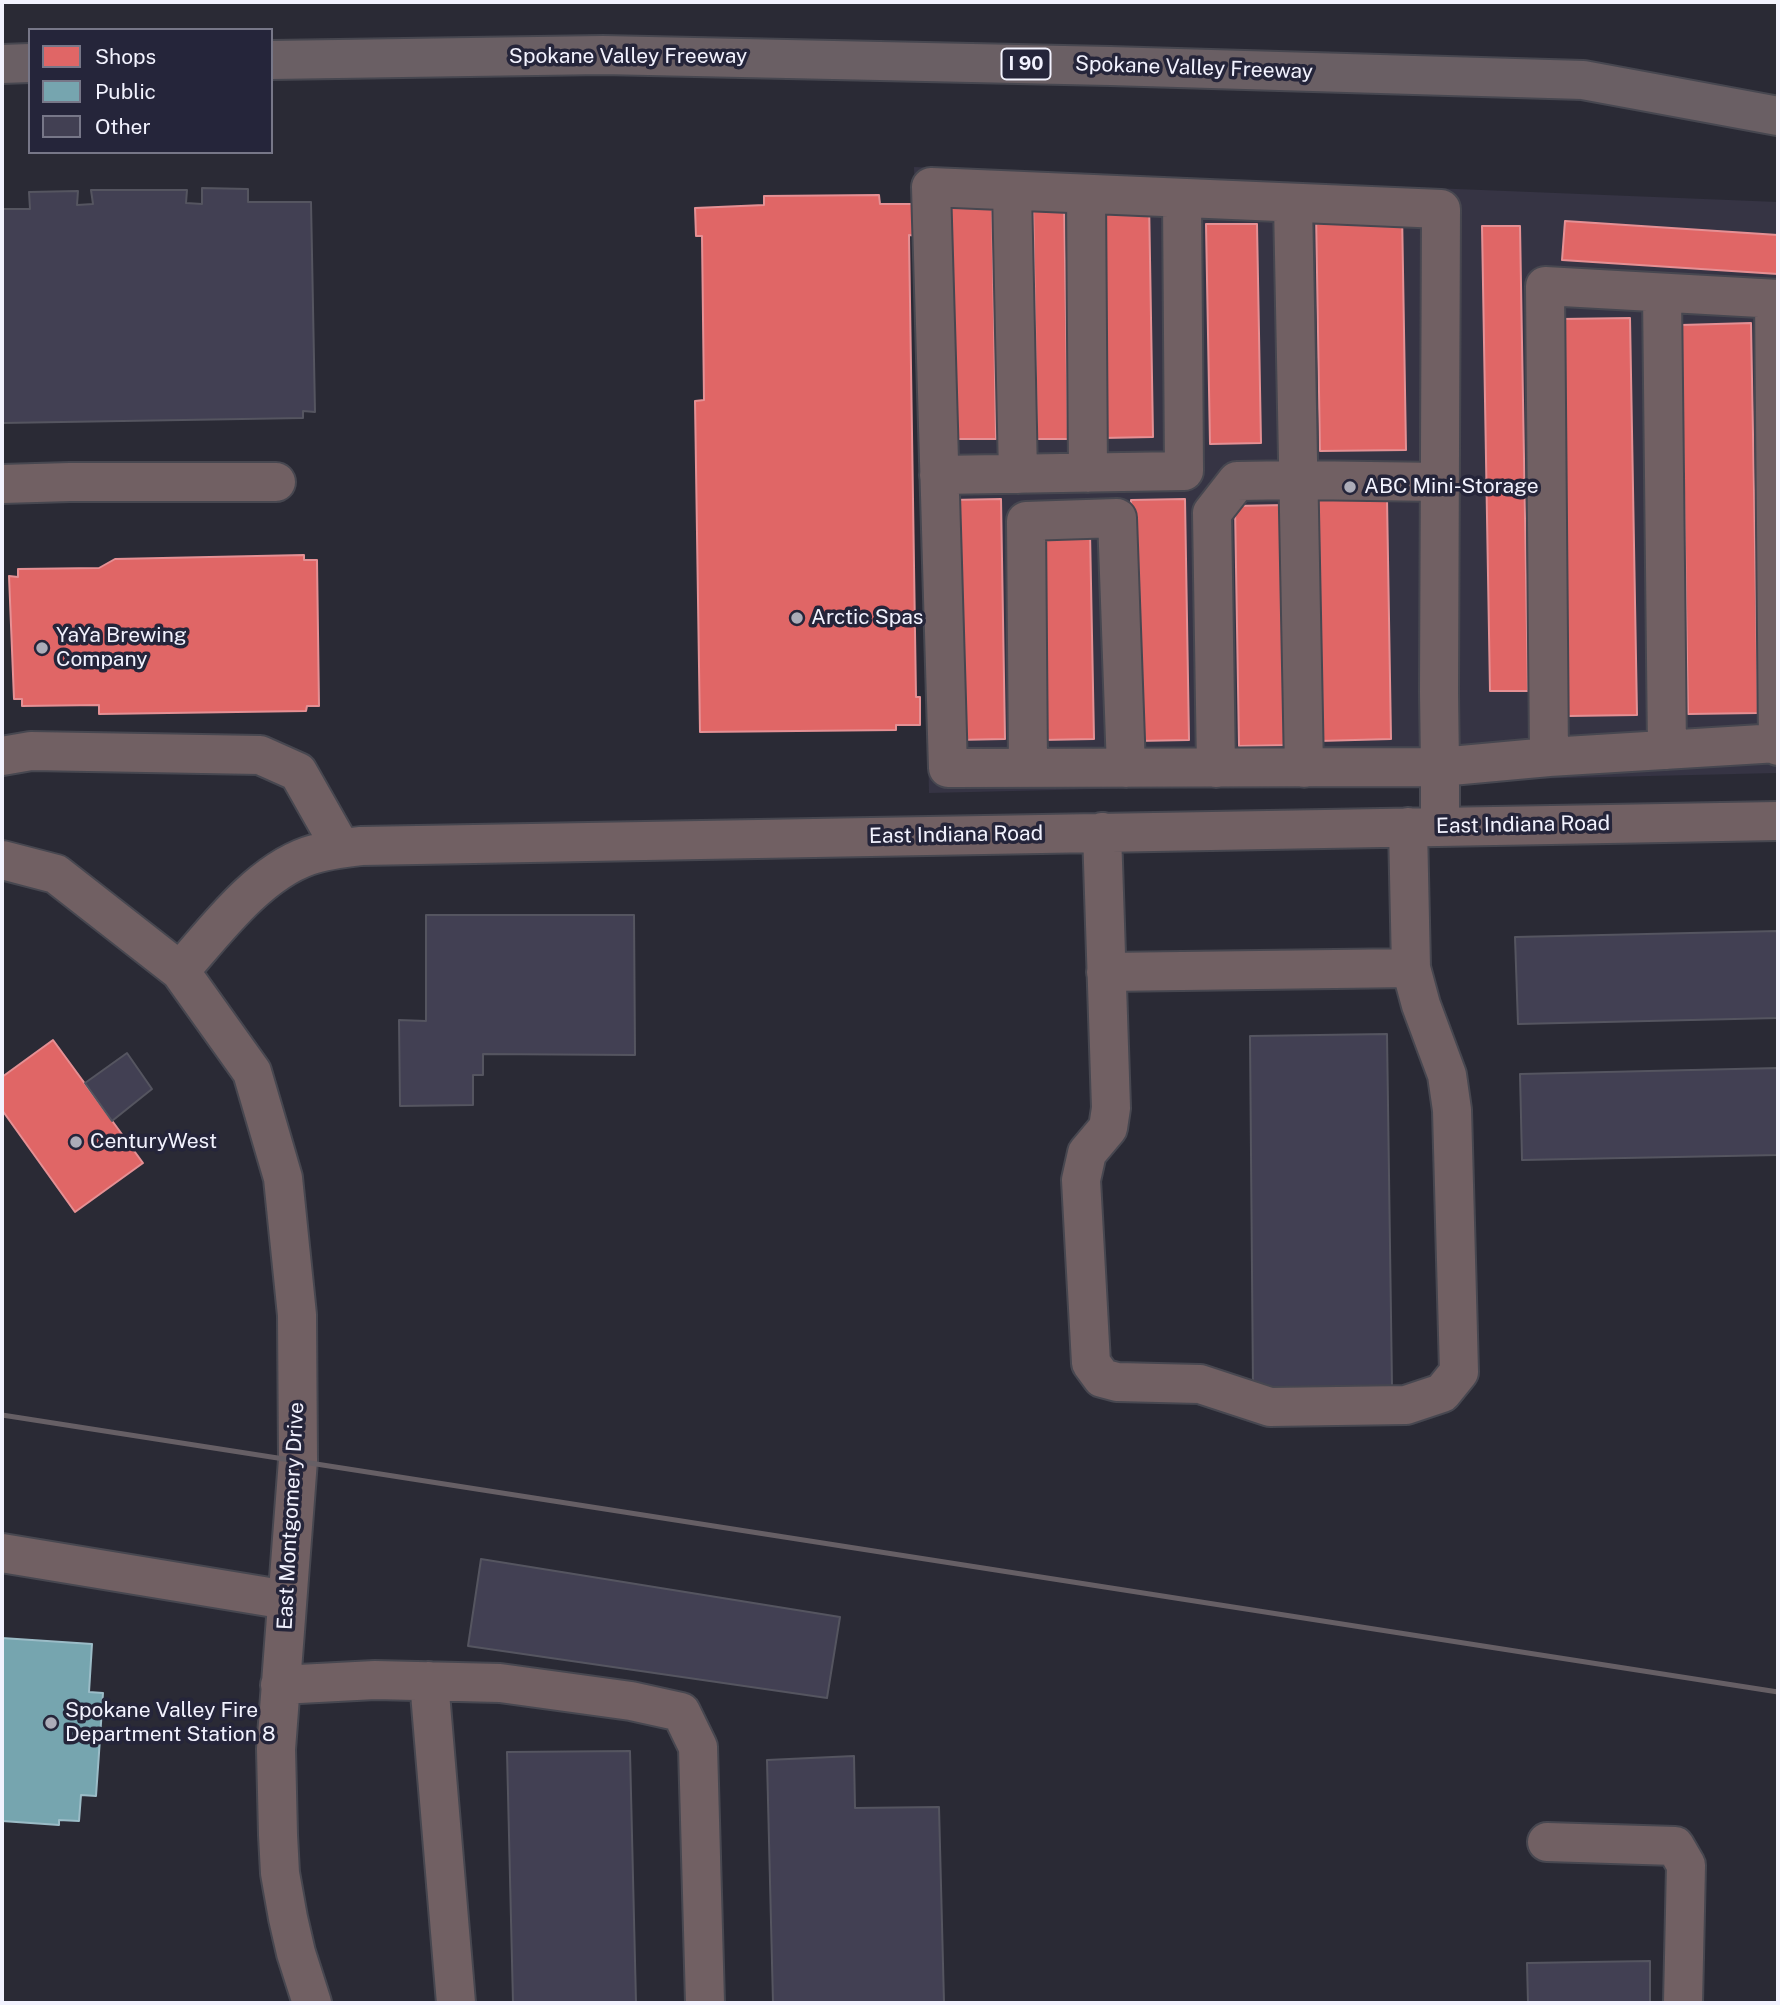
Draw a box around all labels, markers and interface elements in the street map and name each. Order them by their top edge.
legend [28,28,273,154]
text: Shops [95,44,156,69]
street label: Spokane Valley Freeway [509,44,747,70]
road number: I 90 [1002,48,1050,80]
street label: Spokane Valley Freeway [1074,51,1314,85]
text: Public [95,79,156,104]
text: Other [95,114,151,139]
place label: ABC Mini-Storage [1364,474,1539,500]
marker: ABC Mini-Storage [1342,479,1358,495]
place label: Arctic Spas [811,605,923,631]
marker: Arctic Spas [789,610,805,626]
place label: YaYa Brewing Company [56,623,187,673]
marker: YaYa Brewing Company [34,640,50,656]
street label: East Indiana Road [1436,811,1610,839]
street label: East Indiana Road [869,821,1043,849]
place label: CenturyWest [90,1129,217,1155]
marker: CenturyWest [68,1134,84,1150]
street label: East Montgomery Drive [272,1401,310,1631]
place label: Spokane Valley Fire Department Station 8 [65,1698,275,1748]
marker: Spokane Valley Fire Department Station 8 [43,1715,59,1731]

